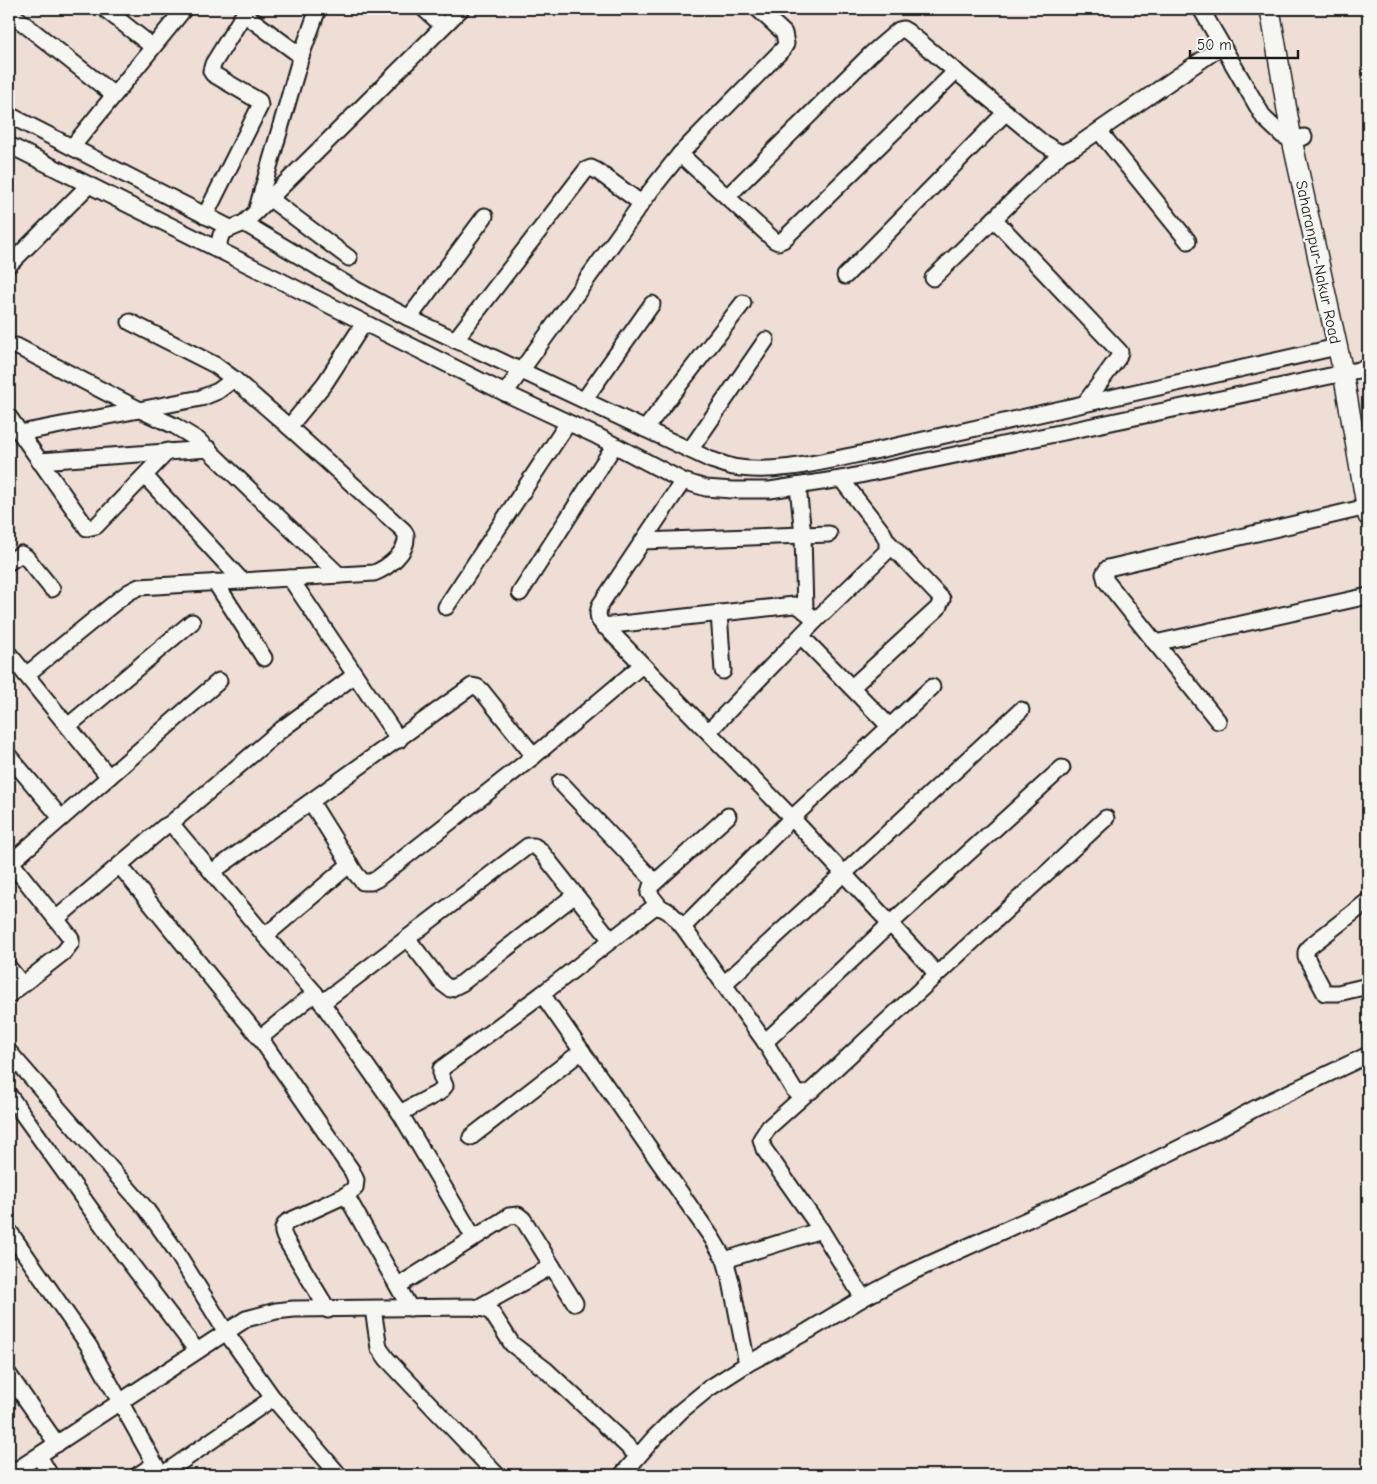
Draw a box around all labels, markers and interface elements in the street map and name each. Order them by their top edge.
scale bar [1190,28,1297,60]
text: 50 m [1197,36,1232,54]
street label: Saharanpur-Nakur Road [1292,179,1344,346]

